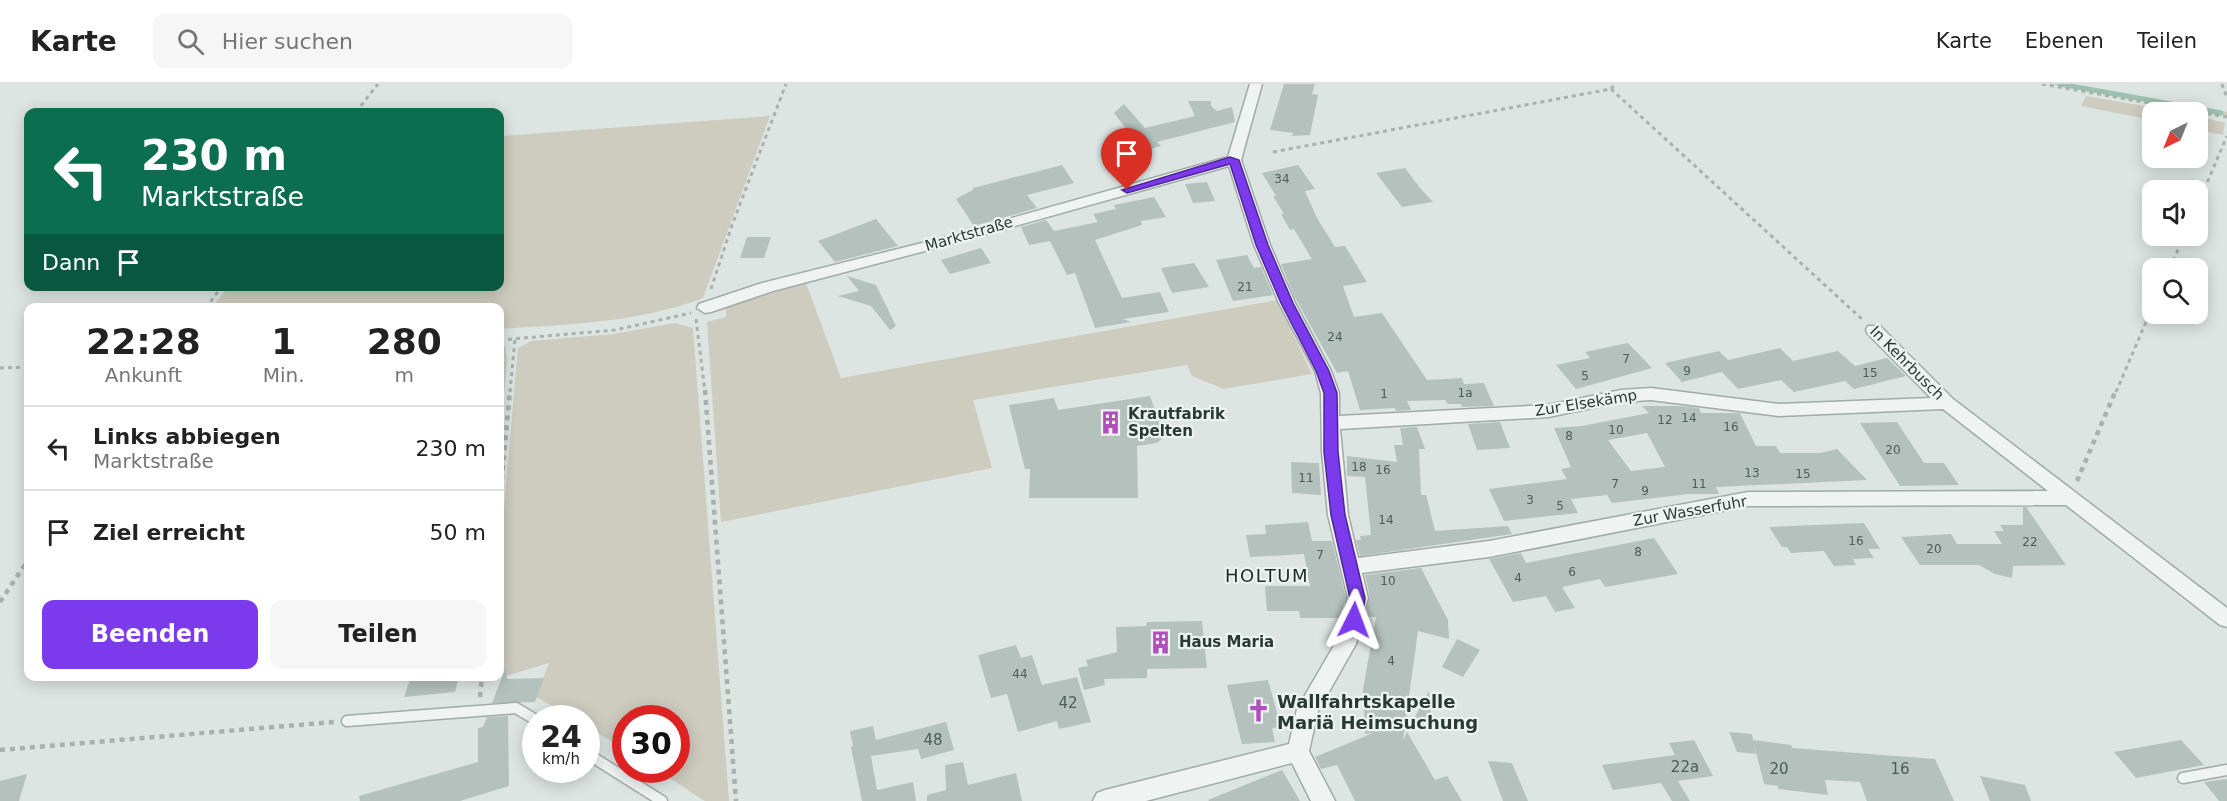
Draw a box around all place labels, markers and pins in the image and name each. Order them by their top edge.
pin [1101,128,1152,190]
place label: Krautfabrik Spelten [1128,405,1226,440]
building icon: Krautfabrik Spelten [1097,410,1123,436]
building icon: Haus Maria [1148,629,1174,655]
place label: Haus Maria [1179,633,1274,651]
place label: Wallfahrtskapelle Mariä Heimsuchung [1277,691,1478,733]
church icon: Wallfahrtskapelle Mariä Heimsuchung [1246,698,1272,724]

